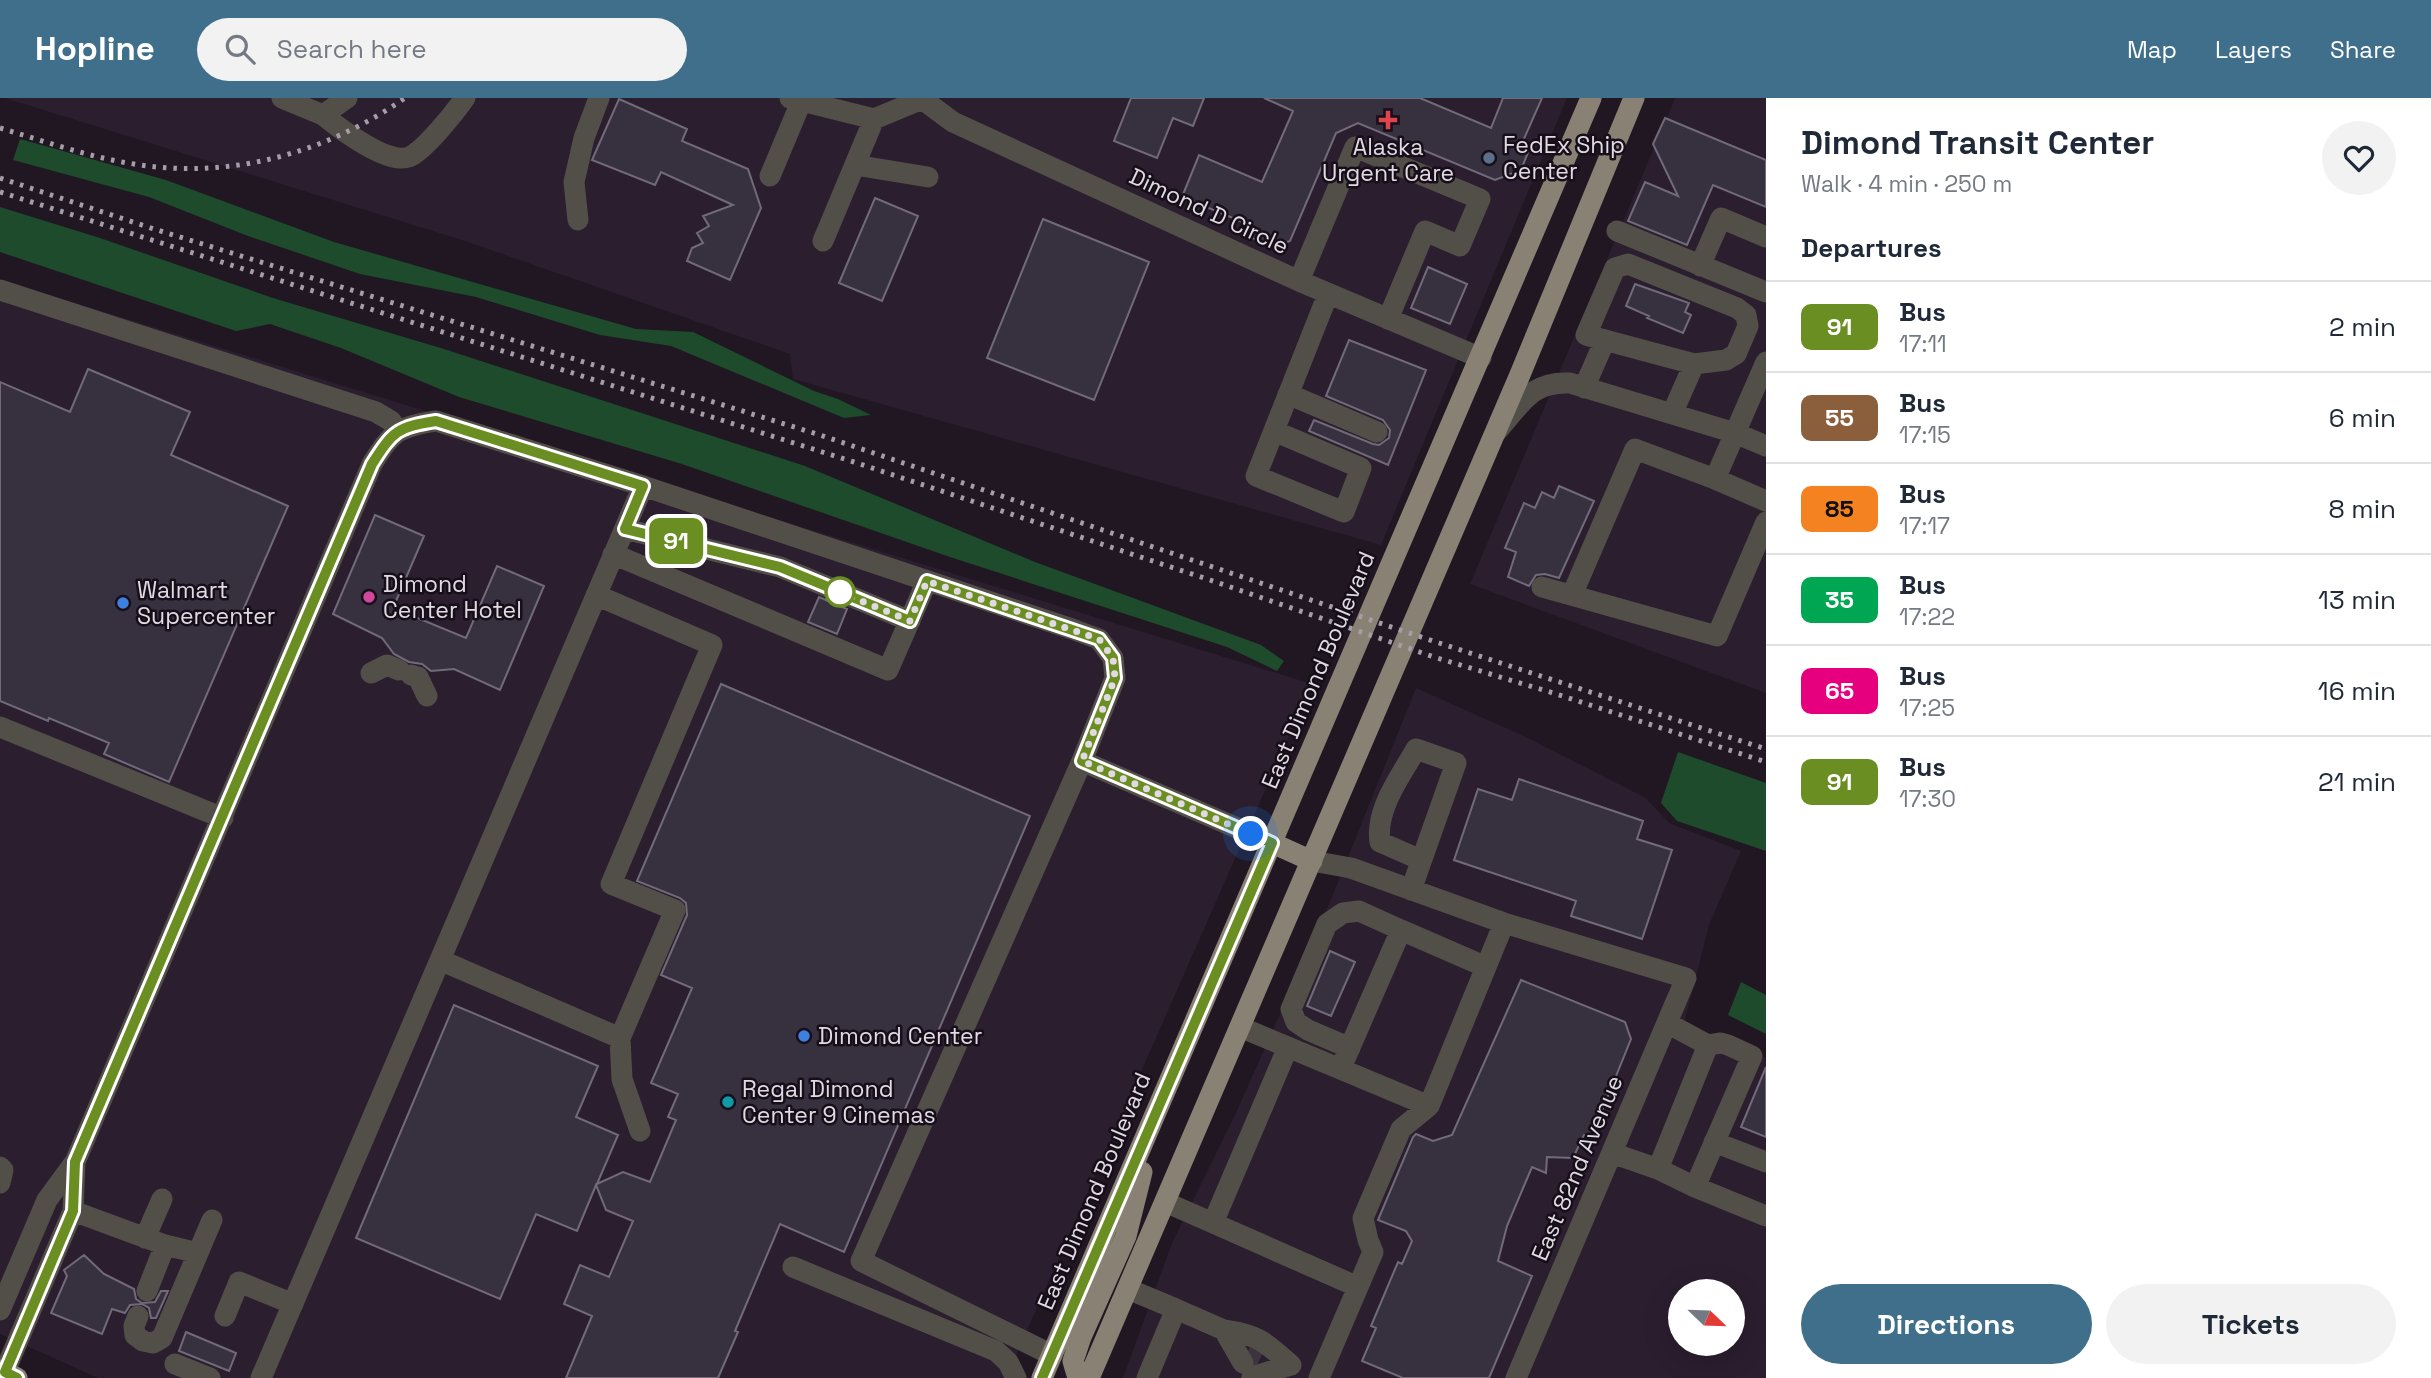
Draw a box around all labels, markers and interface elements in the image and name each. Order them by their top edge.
search box [197,18,687,81]
text: Hopline [35,28,155,70]
icon: search [221,30,259,68]
text: Search here [277,32,427,66]
text: Map [2127,34,2177,65]
text: Layers [2215,34,2292,65]
text: Share [2330,34,2396,65]
marker: Alaska Urgent Care [1378,110,1398,130]
button: heart [2322,121,2396,195]
text: Dimond Transit Center [1801,122,2154,164]
place label: FedEx Ship Center [1503,130,1625,186]
place label: Alaska Urgent Care [1322,132,1454,188]
marker: FedEx Ship Center [1481,150,1497,166]
street label: Dimond D Circle [1124,161,1294,261]
text: Walk · 4 min · 250 m [1801,169,2012,199]
text: Departures [1801,231,1942,265]
text: Bus [1899,295,1946,329]
text: 2 min [2329,310,2396,344]
text: 91 [1827,311,1852,342]
text: 17:11 [1899,329,1947,359]
text: Bus [1899,386,1946,420]
text: 6 min [2329,401,2396,435]
text: 55 [1825,402,1854,433]
text: 17:15 [1899,420,1951,450]
text: Bus [1899,477,1946,511]
text: 8 min [2328,492,2396,526]
text: 85 [1825,493,1854,524]
text: 17:17 [1899,511,1950,541]
line badge: 91 [644,518,708,564]
text: 91 [663,525,689,556]
street label: East Dimond Boulevard [1254,547,1382,793]
text: Bus [1899,568,1946,602]
place label: Dimond Center Hotel [383,569,522,625]
place label: Walmart Supercenter [137,575,275,631]
unlabelled marker [825,577,855,607]
text: 13 min [2318,583,2396,617]
text: 35 [1825,584,1854,615]
marker: Dimond Center Hotel [361,589,377,605]
marker: Walmart Supercenter [115,595,131,611]
text: 17:22 [1899,602,1955,632]
text: Bus [1899,659,1946,693]
text: 16 min [2318,674,2396,708]
text: 65 [1825,675,1854,706]
text: 17:25 [1899,693,1955,723]
text: Bus [1899,750,1946,784]
text: 21 min [2318,765,2396,799]
text: 91 [1827,766,1852,797]
text: 17:30 [1899,784,1956,814]
your location [1233,816,1268,851]
place label: Dimond Center [818,1021,982,1051]
marker: Dimond Center [796,1028,812,1044]
street label: East Dimond Boulevard [1030,1068,1158,1314]
street label: East 82nd Avenue [1524,1071,1630,1265]
place label: Regal Dimond Center 9 Cinemas [742,1074,936,1130]
marker: Regal Dimond Center 9 Cinemas [720,1094,736,1110]
north arrow [1668,1279,1745,1356]
map controls [1668,1279,1745,1356]
button: Directions [1801,1284,2092,1364]
button: Tickets [2106,1284,2396,1364]

